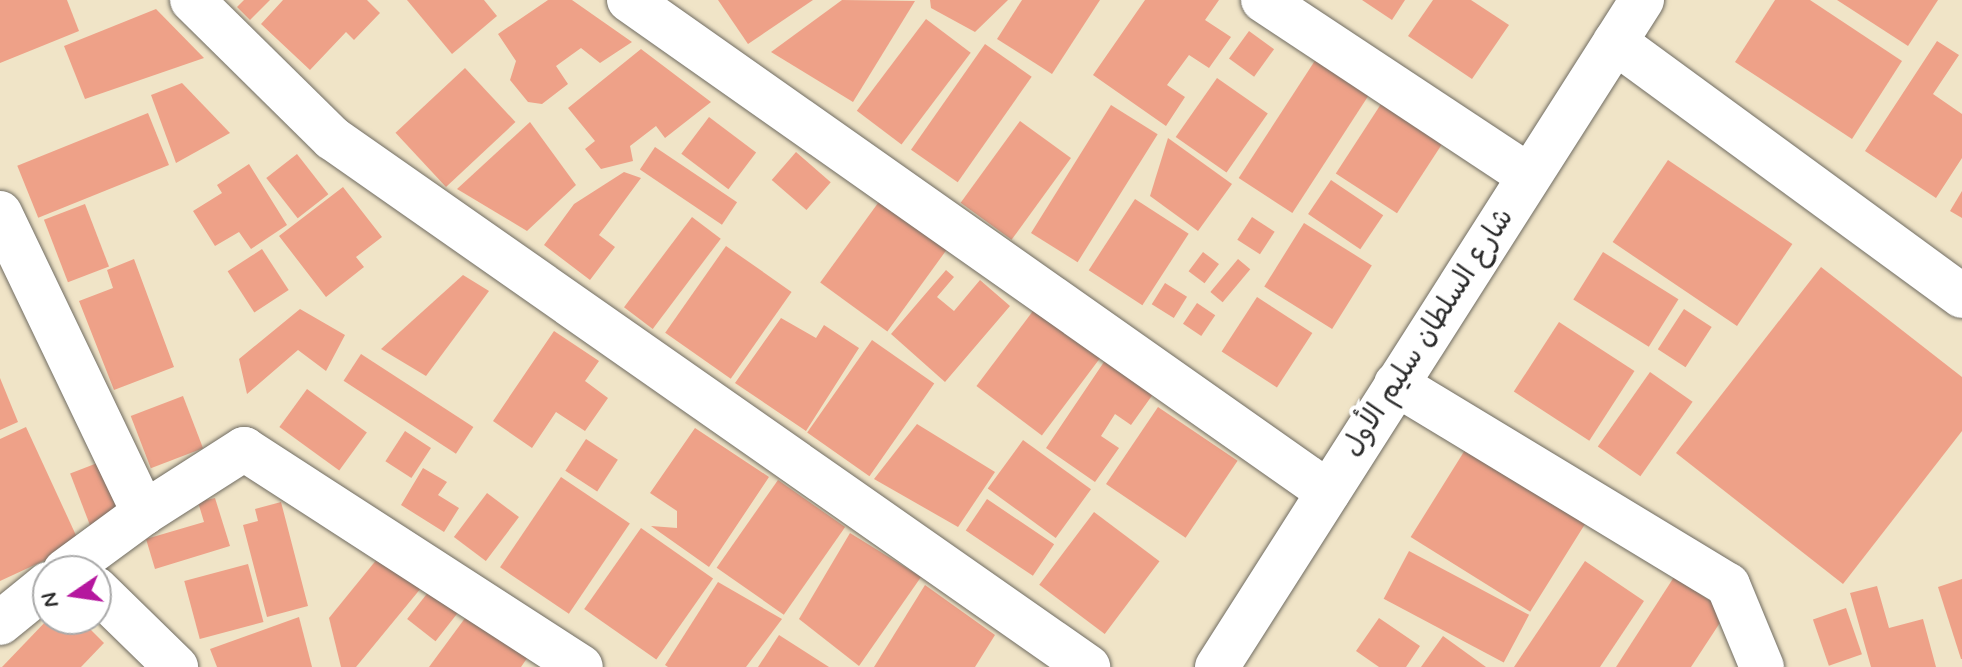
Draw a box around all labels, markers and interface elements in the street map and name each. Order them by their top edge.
street label: شارع السلطان سليم الأول [1336,203,1522,463]
north arrow [32,555,112,635]
text: N [35,590,66,610]

